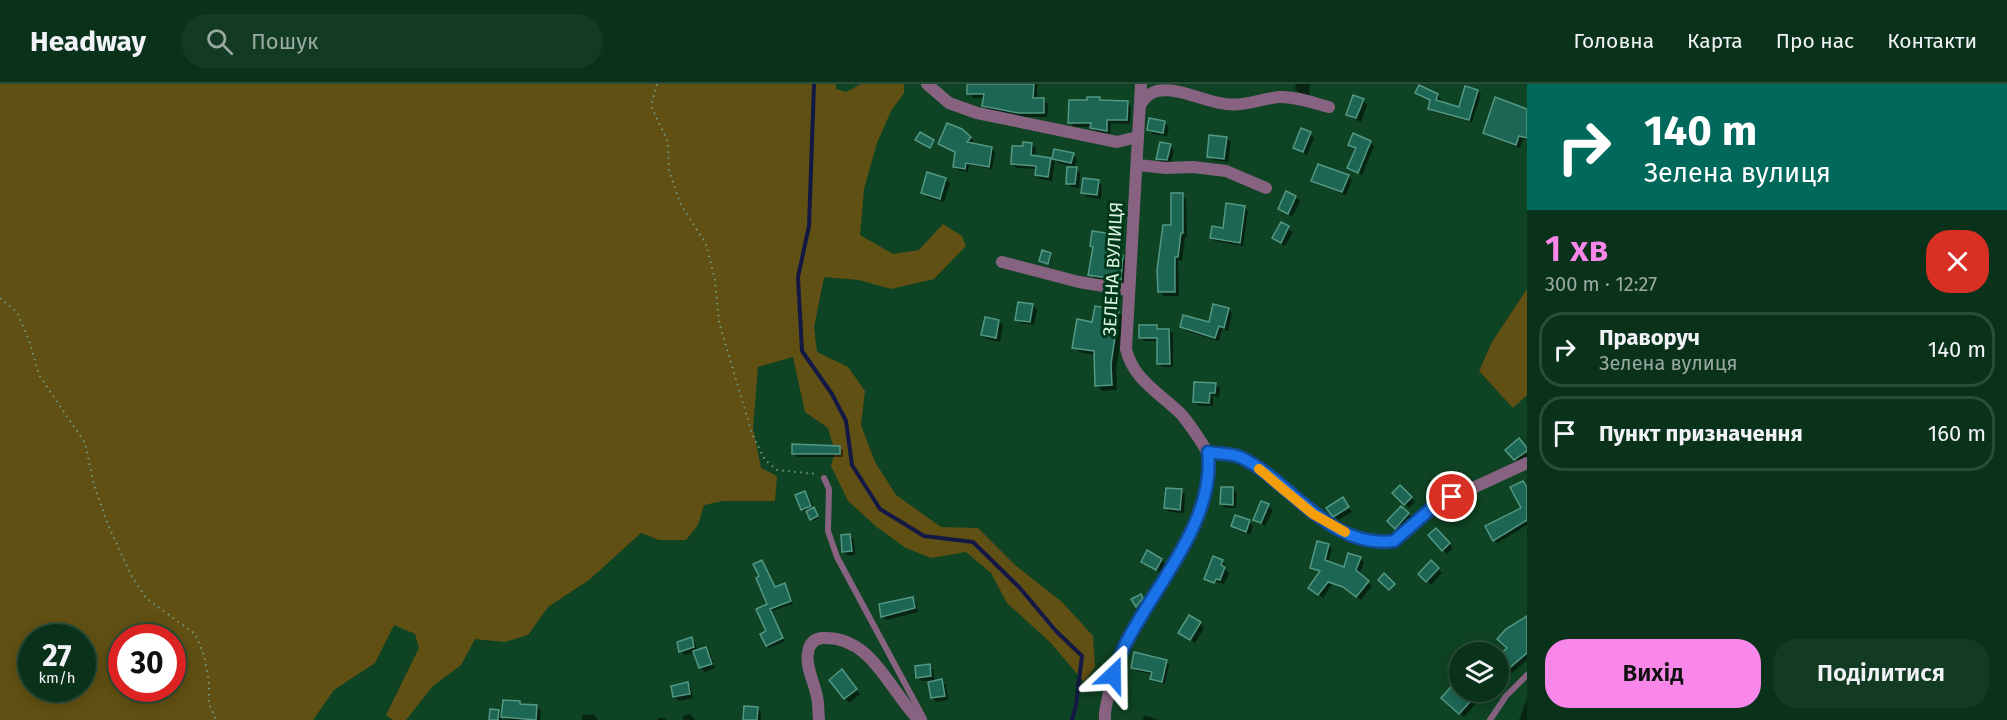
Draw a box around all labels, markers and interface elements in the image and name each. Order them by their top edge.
search box [182,14,602,68]
text: Headway [30,25,146,58]
icon: search [203,25,236,58]
text: Пошук [251,28,318,55]
text: Головна [1573,28,1654,54]
text: Карта [1687,28,1743,54]
text: Про нас [1776,28,1854,54]
text: Контакти [1887,28,1977,54]
text: 140 m [1644,106,1757,156]
icon: right [1545,108,1623,186]
text: Зелена вулиця [1644,157,1831,189]
street label: ЗЕЛЕНА ВУЛИЦЯ [1098,201,1128,337]
text: 1 хв [1545,227,1608,271]
button: close [1926,230,1989,293]
text: 300 m · 12:27 [1545,272,1657,296]
text: Праворуч [1599,324,1700,351]
icon: right [1548,333,1581,366]
text: 140 m [1928,336,1986,363]
text: Зелена вулиця [1599,351,1737,375]
icon: arrive [1548,417,1581,450]
text: Пункт призначення [1599,420,1803,447]
text: 160 m [1928,420,1986,447]
pin [1426,471,1477,522]
icon: arrive [1435,480,1468,513]
speed limit sign: 30 [108,624,186,702]
text: 27 [42,638,72,674]
button: Вихід [1545,639,1761,708]
button: Поділитися [1773,639,1989,708]
map controls [1449,642,1509,702]
button: layers [1449,642,1509,702]
position arrow [1081,643,1145,707]
text: km/h [38,669,76,687]

